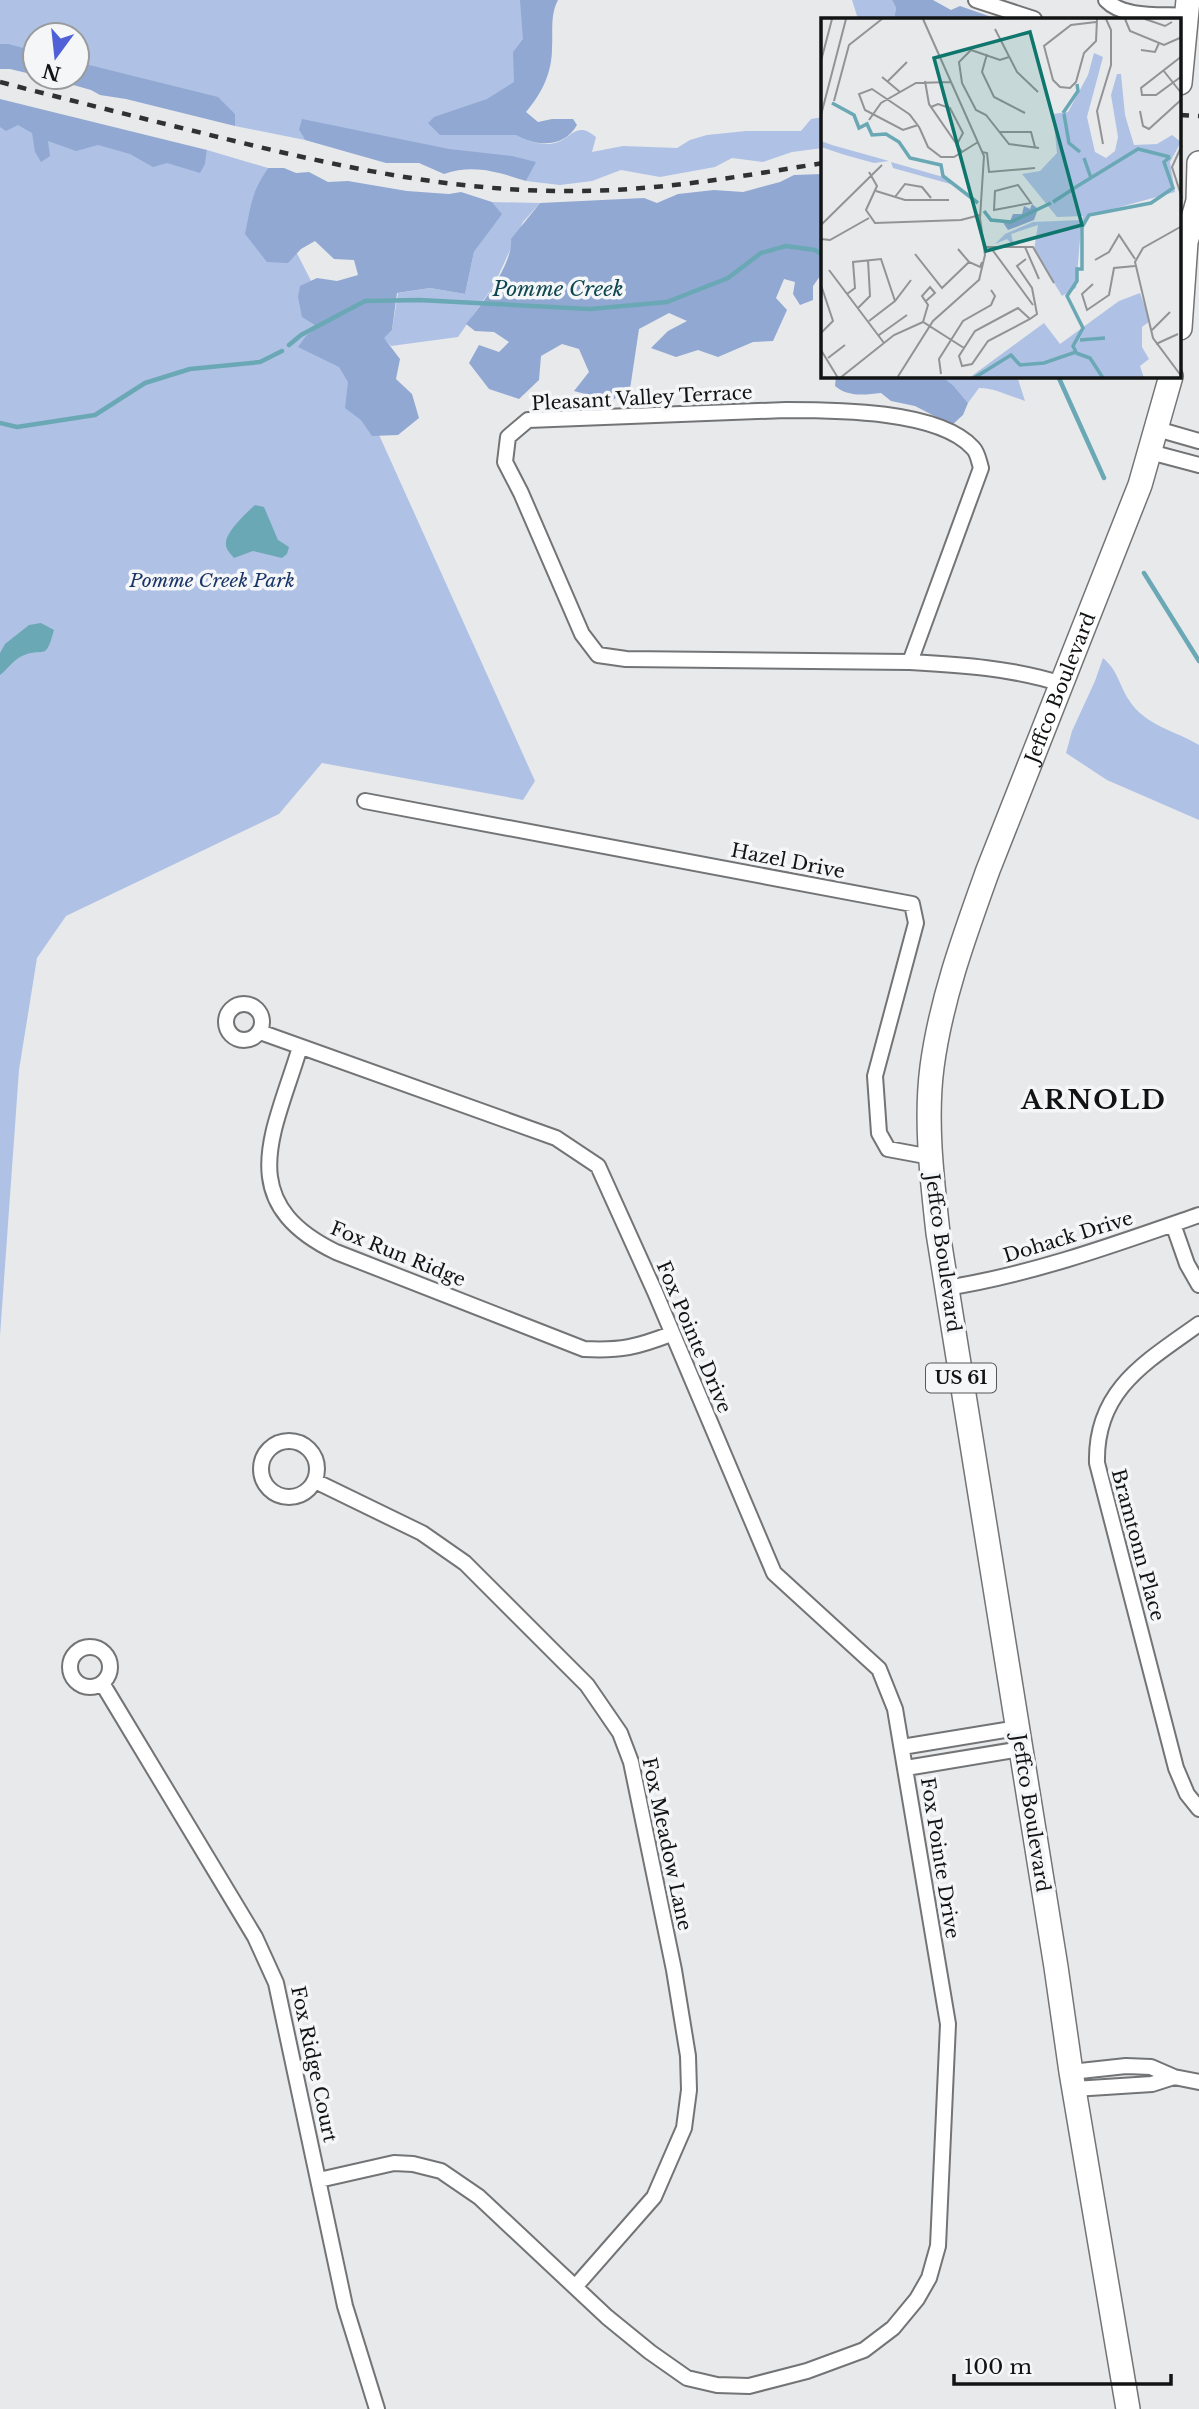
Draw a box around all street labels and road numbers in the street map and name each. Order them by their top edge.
street label: Pleasant Valley Terrace [531,381,753,415]
street label: Jeffco Boulevard [1019,609,1100,769]
street label: Hazel Drive [729,839,847,883]
street label: Jeffco Boulevard [920,1169,966,1334]
street label: Dohack Drive [1000,1206,1136,1268]
street label: Fox Run Ridge [327,1216,469,1292]
street label: Fox Pointe Drive [652,1257,736,1417]
road number: US 61 [926,1364,996,1392]
street label: Bramtonn Place [1107,1466,1169,1624]
street label: Jeffco Boulevard [1007,1729,1055,1894]
street label: Fox Meadow Lane [637,1755,697,1933]
street label: Fox Pointe Drive [916,1776,964,1940]
street label: Fox Ridge Court [286,1984,342,2145]

